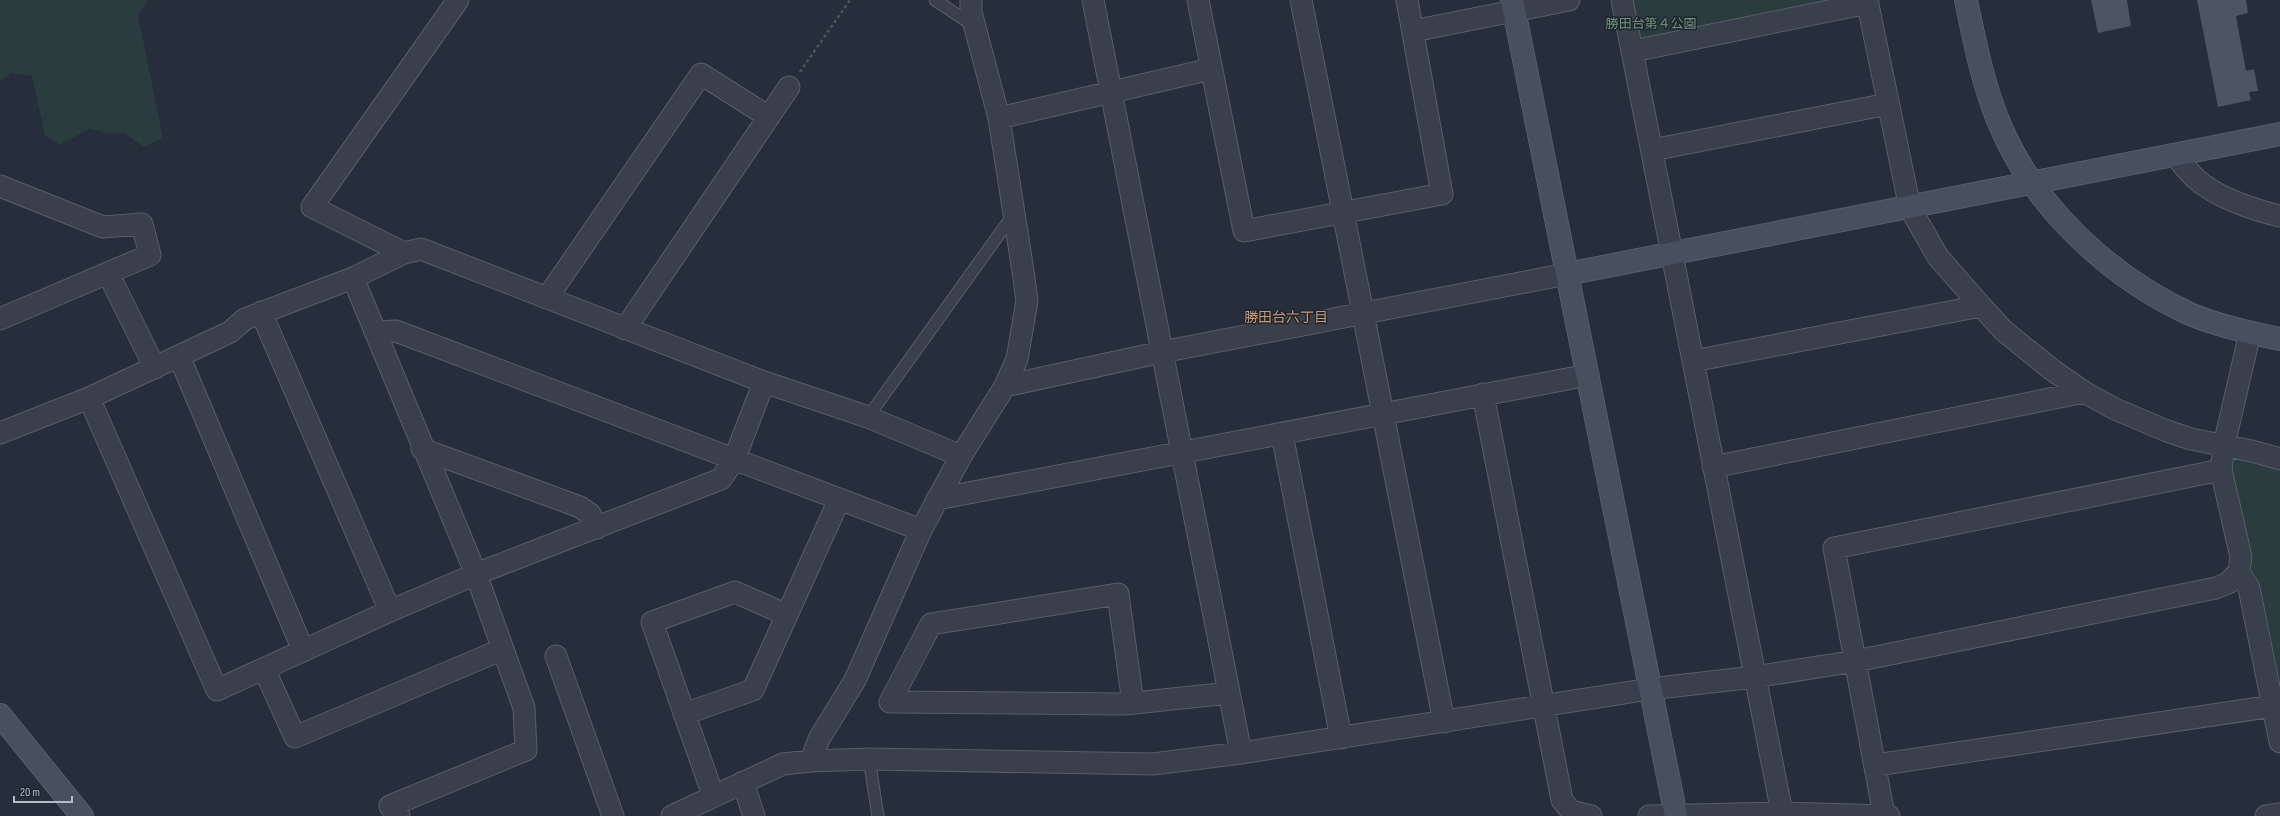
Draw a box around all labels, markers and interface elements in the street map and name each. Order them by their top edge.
park label: 勝田台第４公園 [1605,16,1697,32]
district label: 勝田台六丁目 [1244,309,1328,326]
scale bar [14,778,72,804]
text: 20 m [20,785,40,800]

